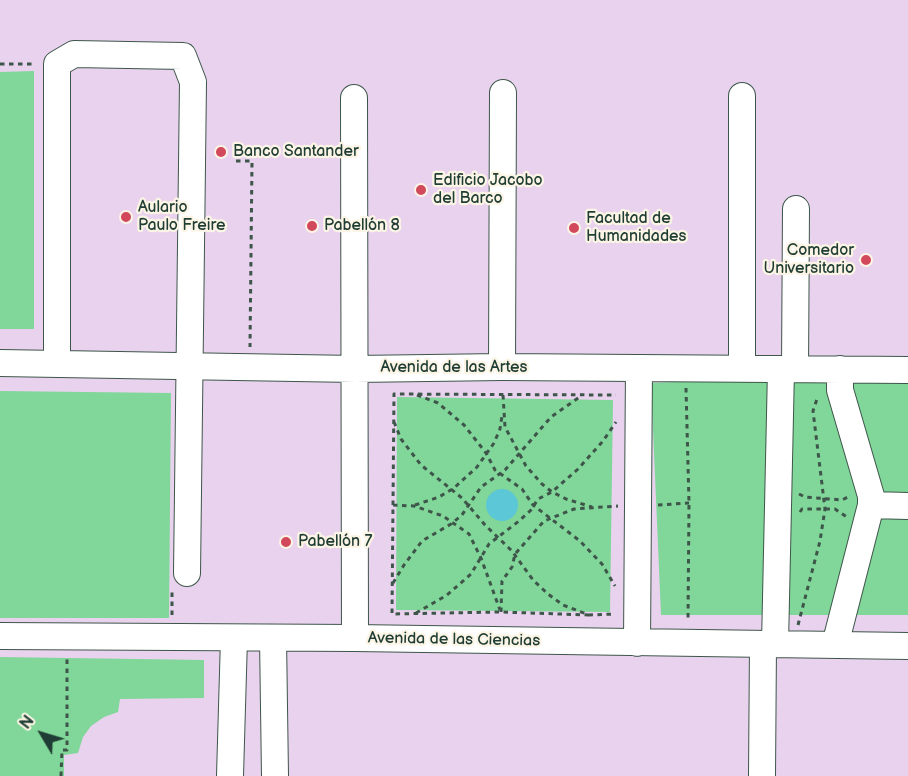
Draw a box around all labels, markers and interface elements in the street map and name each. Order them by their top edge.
place label: Banco Santander [233,142,359,162]
marker: Banco Santander [214,145,228,159]
place label: Edificio Jacobo del Barco [433,171,543,209]
marker: Edificio Jacobo del Barco [414,183,428,197]
place label: Aulario Paulo Freire [138,198,225,236]
place label: Facultad de Humanidades [586,209,686,247]
marker: Aulario Paulo Freire [119,210,133,224]
place label: Pabellón 8 [324,216,400,236]
marker: Pabellón 8 [305,219,319,233]
marker: Facultad de Humanidades [567,221,581,235]
place label: Comedor Universitario [764,241,854,279]
marker: Comedor Universitario [859,253,873,267]
street label: Avenida de las Artes [381,358,527,378]
place label: Pabellón 7 [298,532,372,552]
marker: Pabellón 7 [279,535,293,549]
street label: Avenida de las Ciencias [368,629,540,651]
north arrow [12,704,72,764]
text: N [16,712,39,733]

